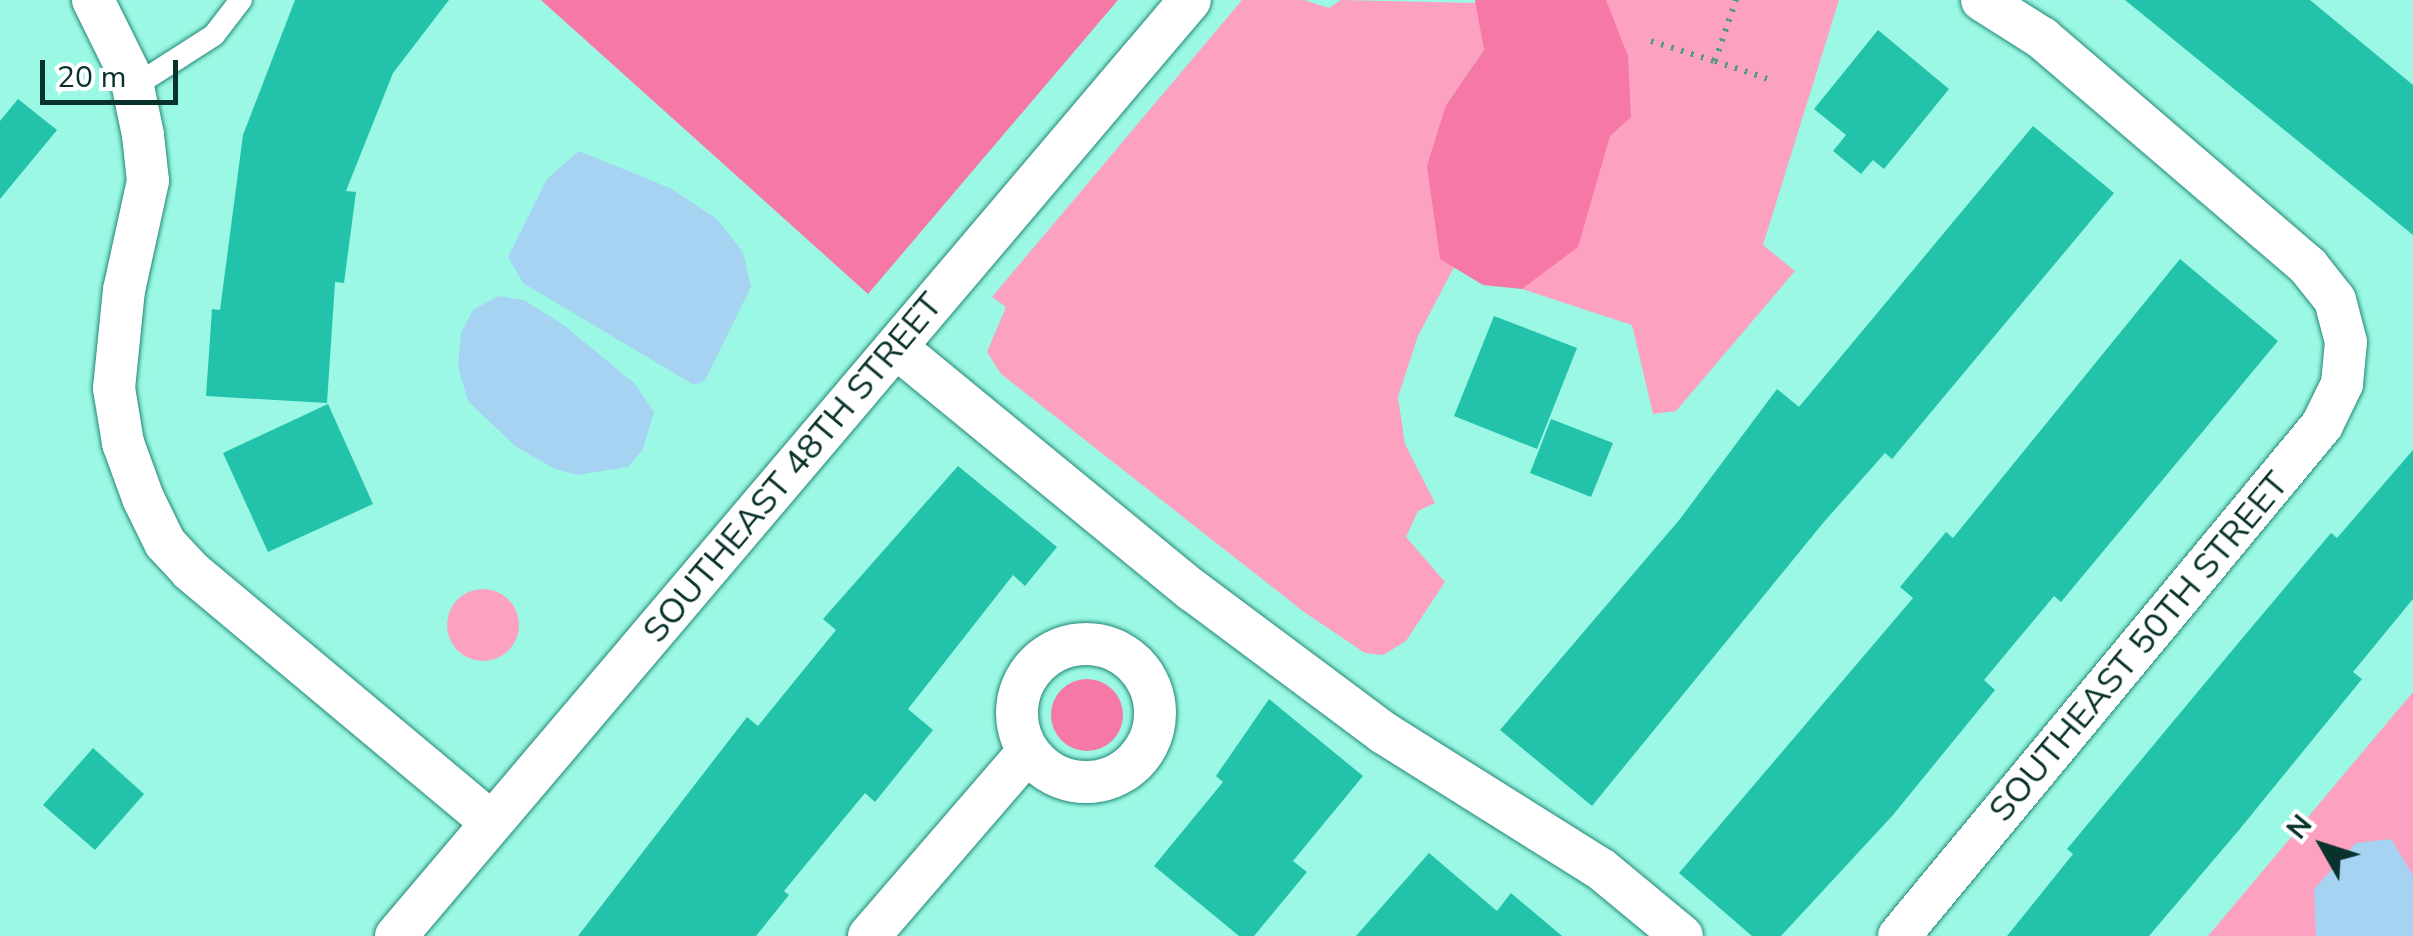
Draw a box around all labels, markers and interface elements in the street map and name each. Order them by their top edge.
scale bar [45,40,182,102]
text: 20 m [57,57,126,98]
street label: SOUTHEAST 48TH STREET [634,285,952,651]
street label: SOUTHEAST 50TH STREET [1980,464,2298,830]
north arrow [2273,796,2373,896]
text: N [2278,807,2321,847]

